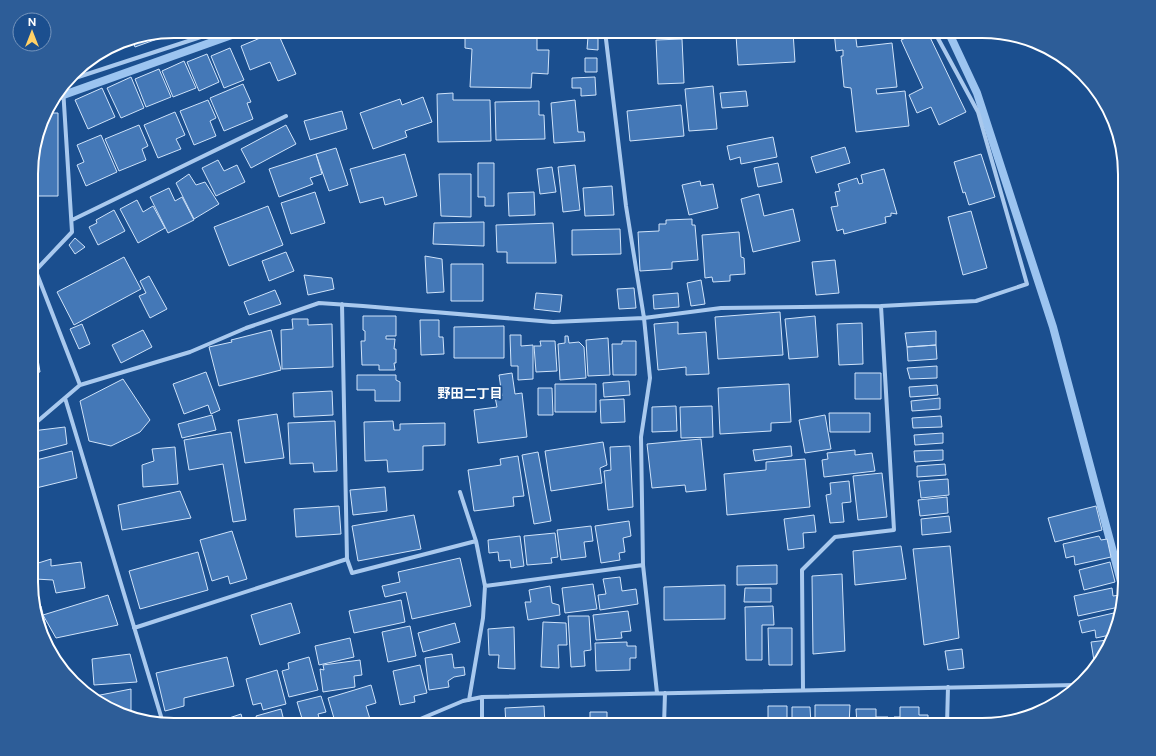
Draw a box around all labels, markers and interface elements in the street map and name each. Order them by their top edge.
north arrow [12,12,52,52]
text: N [28,16,36,28]
district label: 野田二丁目 [437,386,503,401]

